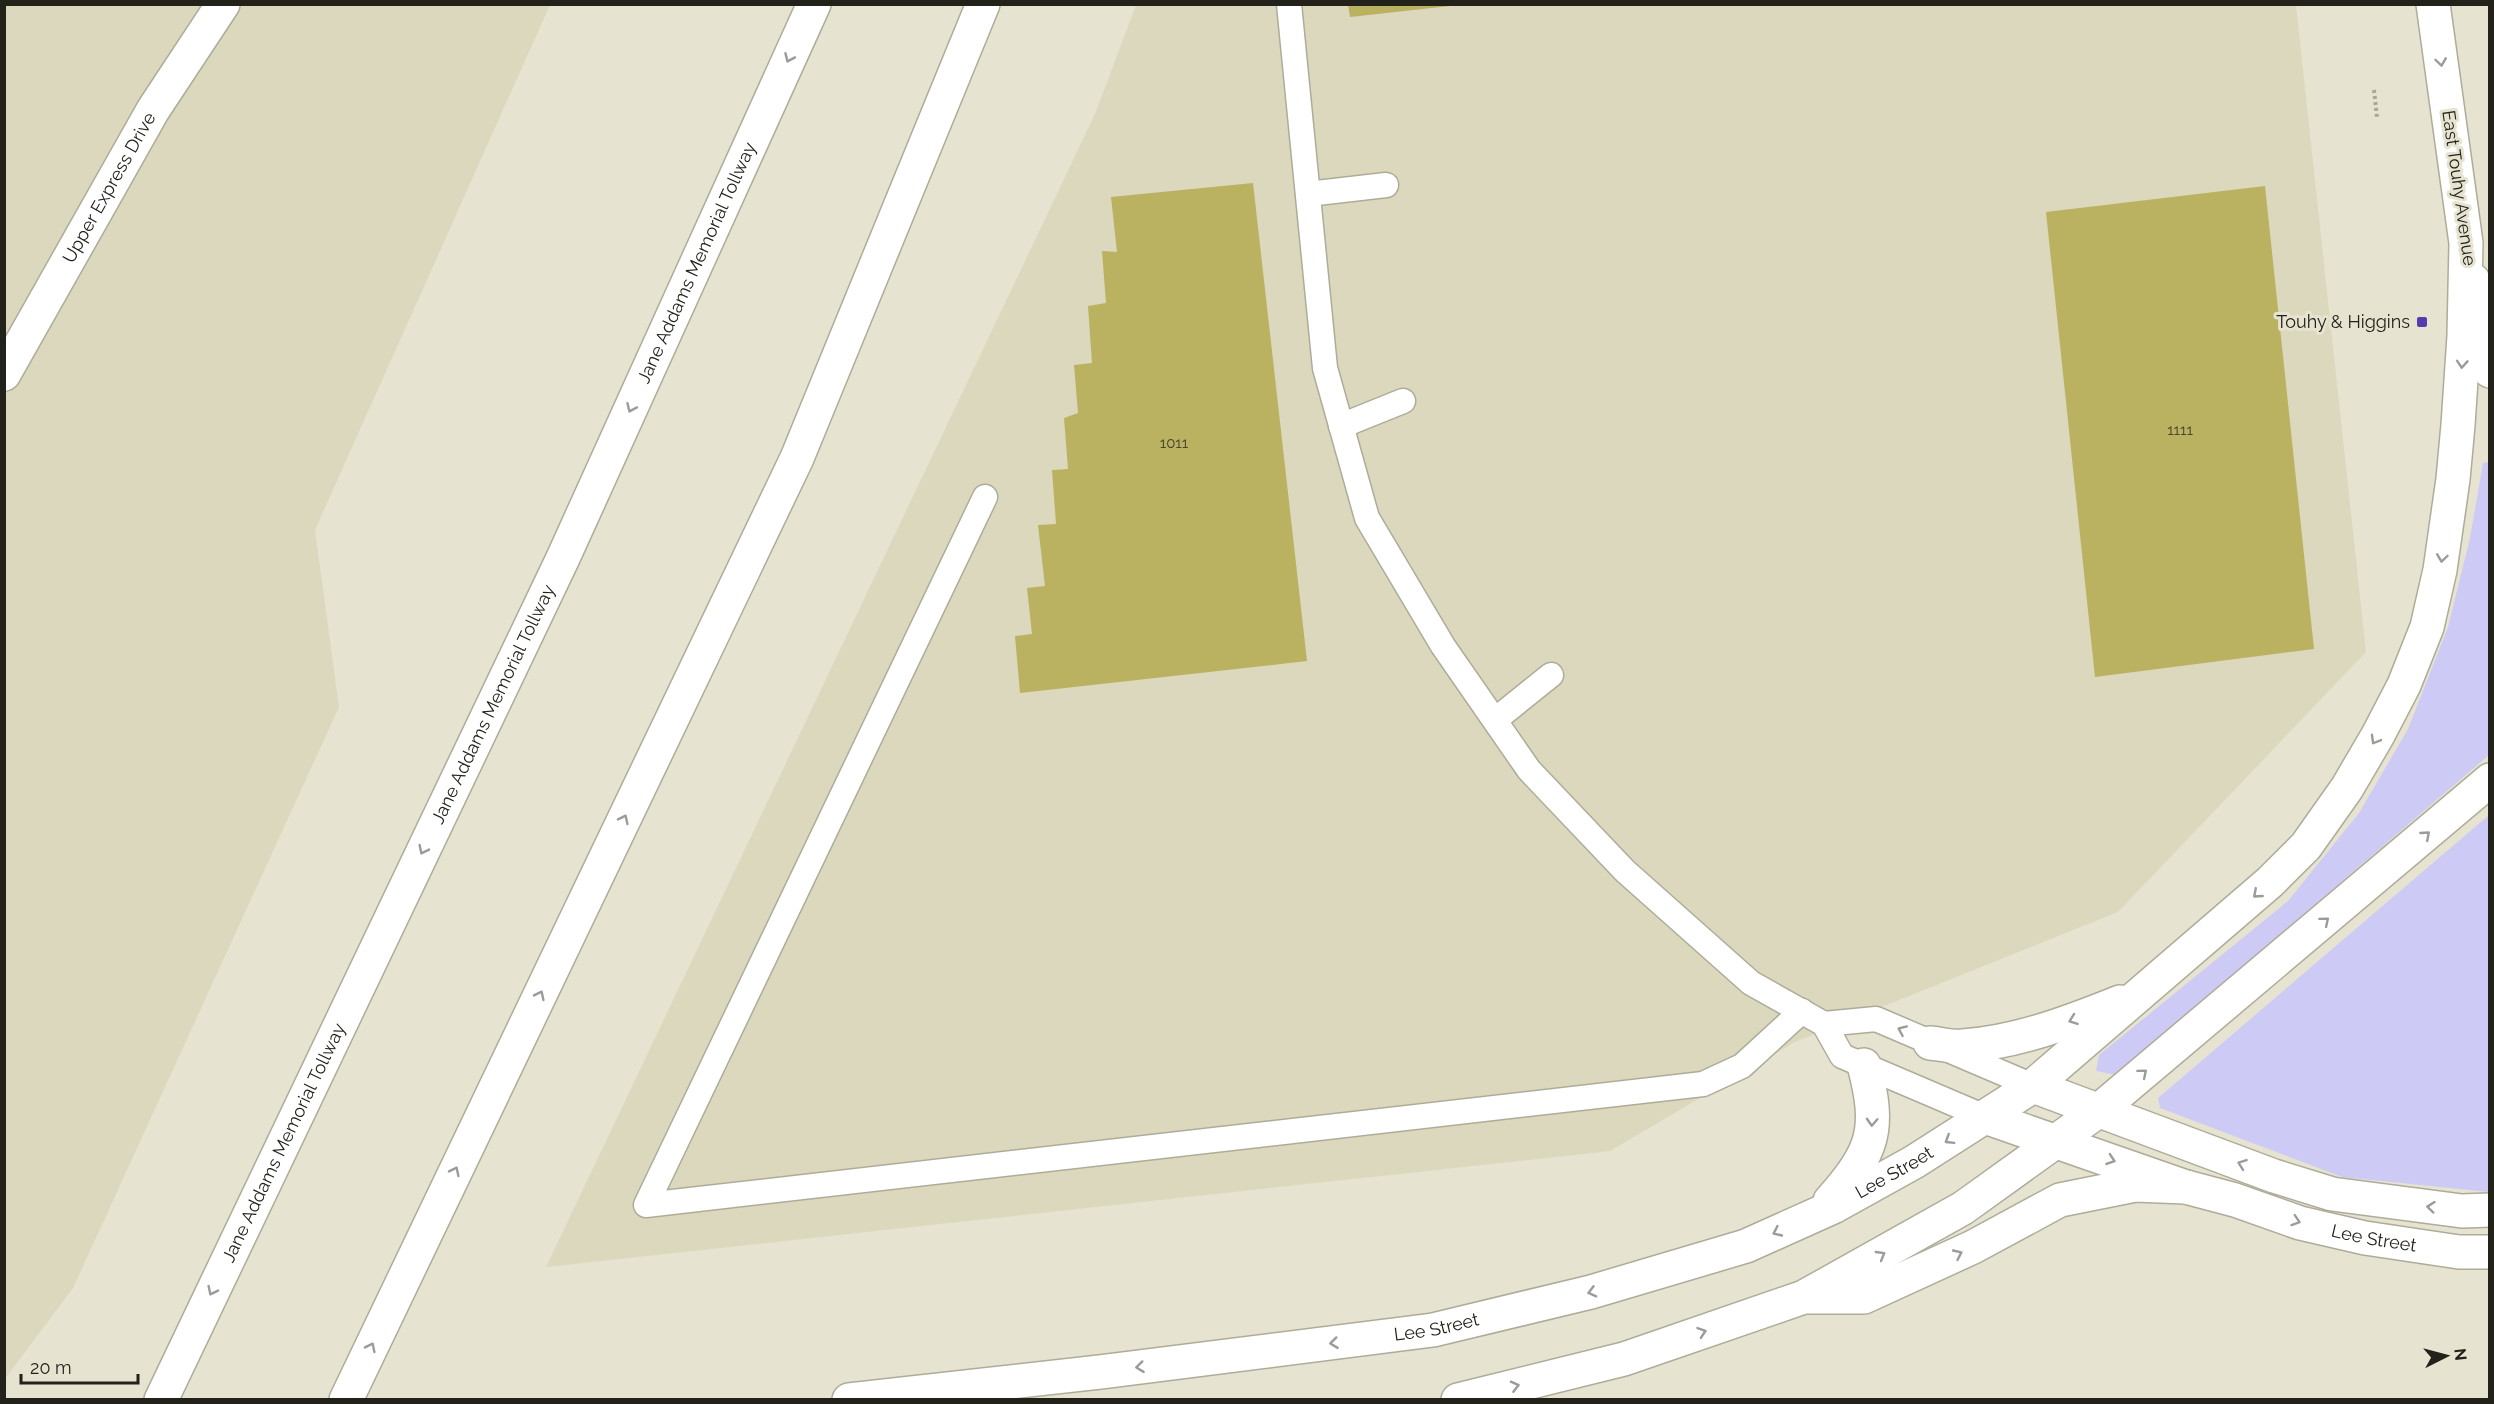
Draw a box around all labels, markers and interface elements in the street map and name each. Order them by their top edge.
one-way arrow [785,51,797,62]
one-way arrow [2435,58,2447,67]
street label: Upper Express Drive [58,108,160,266]
street label: East Touhy Avenue [2438,109,2481,267]
street label: Jane Addams Memorial Tollway [633,139,760,387]
place label: Touhy & Higgins [2276,311,2410,332]
marker: Touhy & Higgins [2415,315,2429,329]
one-way arrow [2456,360,2469,369]
one-way arrow [627,401,639,412]
house number: 1111 [2167,421,2193,439]
house number: 1011 [1160,434,1189,452]
one-way arrow [2436,554,2449,563]
street label: Jane Addams Memorial Tollway [427,581,559,827]
one-way arrow [2371,734,2382,744]
one-way arrow [616,815,628,826]
one-way arrow [2419,831,2430,842]
one-way arrow [419,844,431,855]
one-way arrow [2253,887,2264,898]
one-way arrow [2318,917,2329,928]
one-way arrow [532,991,544,1002]
one-way arrow [2068,1013,2079,1026]
street label: Jane Addams Memorial Tollway [217,1019,349,1265]
one-way arrow [1898,1025,1909,1037]
one-way arrow [2136,1069,2147,1080]
one-way arrow [1865,1118,1878,1127]
one-way arrow [1945,1132,1955,1144]
street label: Lee Street [1852,1142,1937,1202]
one-way arrow [2105,1153,2116,1166]
one-way arrow [2237,1159,2248,1171]
one-way arrow [448,1166,460,1177]
one-way arrow [2427,1201,2436,1214]
one-way arrow [2290,1214,2301,1227]
street label: Lee Street [2329,1220,2418,1256]
one-way arrow [1773,1225,1784,1237]
one-way arrow [1875,1250,1885,1262]
one-way arrow [1951,1250,1962,1262]
one-way arrow [208,1285,220,1296]
one-way arrow [1587,1285,1598,1297]
street label: Lee Street [1393,1308,1481,1345]
one-way arrow [1697,1326,1707,1339]
north arrow [2416,1326,2476,1386]
one-way arrow [1329,1336,1338,1348]
one-way arrow [363,1342,375,1353]
scale bar [21,1347,138,1385]
text: N [2450,1347,2471,1362]
text: 20 m [30,1357,72,1378]
one-way arrow [1136,1360,1145,1372]
one-way arrow [1510,1380,1520,1393]

